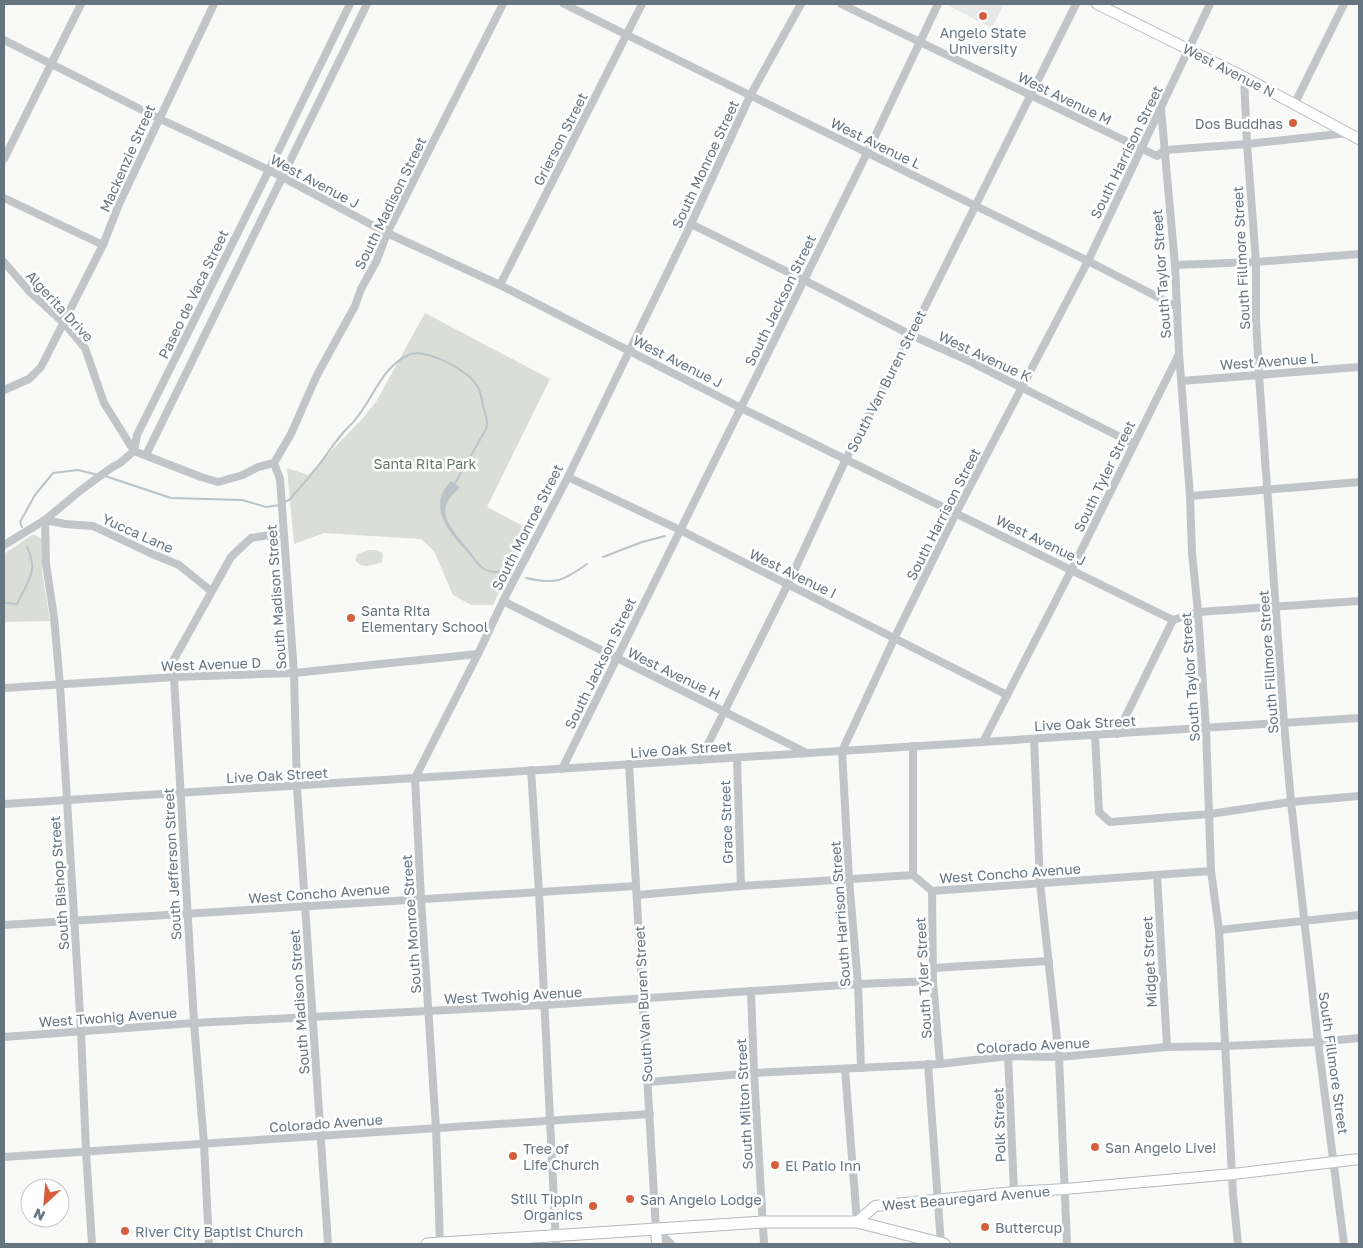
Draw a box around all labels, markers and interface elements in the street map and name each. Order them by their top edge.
marker: Angelo State University [977,10,989,22]
place label: Angelo State University [940,24,1026,57]
street label: West Avenue N [1180,39,1278,101]
street label: West Avenue M [1015,68,1115,128]
street label: South Harrison Street [1086,83,1166,221]
street label: Grierson Street [529,90,591,188]
street label: South Monroe Street [668,97,742,231]
street label: Mackenzie Street [96,102,158,214]
street label: West Avenue L [828,114,924,172]
place label: Dos Buddhas [1195,115,1283,132]
marker: Dos Buddhas [1287,117,1299,129]
street label: South Madison Street [351,134,429,272]
street label: West Avenue J [268,150,362,212]
street label: South Fillmore Street [1229,186,1253,330]
street label: South Taylor Street [1148,209,1174,339]
street label: Paseo de Vaca Street [154,227,232,361]
street label: South Jackson Street [741,231,819,369]
street label: Algerita Drive [23,267,97,345]
street label: South Van Buren Street [843,307,929,455]
street label: West Avenue K [936,327,1034,385]
street label: West Avenue J [630,331,726,391]
street label: West Avenue L [1219,349,1319,373]
street label: South Tyler Street [1070,418,1138,534]
street label: South Harrison Street [902,445,984,583]
park label: Santa Rita Park [374,455,477,472]
street label: South Monroe Street [488,461,566,593]
street label: Yucca Lane [100,510,176,556]
street label: West Avenue J [993,511,1089,569]
street label: South Madison Street [262,524,290,670]
street label: West Avenue I [747,545,839,601]
street label: South Fillmore Street [1255,590,1281,734]
street label: South Jackson Street [561,594,639,732]
place label: Santa Rita Elementary School [361,602,488,635]
marker: Santa Rita Elementary School [345,612,357,624]
street label: South Taylor Street [1177,612,1203,742]
street label: West Avenue H [625,643,723,703]
street label: West Avenue D [161,654,261,674]
street label: Live Oak Street [1034,712,1136,734]
street label: Live Oak Street [630,737,732,761]
street label: Live Oak Street [226,764,328,786]
street label: Grace Street [716,780,736,864]
street label: South Jefferson Street [160,787,184,941]
street label: South Bishop Street [46,815,72,951]
street label: South Harrison Street [826,841,854,987]
street label: South Monroe Street [398,854,424,994]
street label: West Concho Avenue [939,860,1081,886]
street label: West Concho Avenue [248,880,390,906]
street label: Midget Street [1138,916,1160,1008]
street label: South Tyler Street [911,917,935,1039]
street label: South Van Buren Street [630,925,656,1083]
street label: South Madison Street [285,929,313,1075]
street label: West Twohig Avenue [443,983,583,1007]
street label: South Fillmore Street [1316,991,1352,1135]
street label: West Twohig Avenue [38,1004,178,1030]
street label: Colorado Avenue [976,1034,1090,1056]
street label: South Milton Street [732,1038,756,1170]
street label: Polk Street [989,1087,1009,1163]
street label: Colorado Avenue [269,1111,383,1135]
place label: San Angelo Live! [1105,1139,1217,1156]
place label: Tree of Life Church [523,1140,599,1173]
marker: San Angelo Live! [1089,1141,1101,1153]
marker: Tree of Life Church [507,1150,519,1162]
place label: El Patio Inn [785,1157,861,1174]
marker: El Patio Inn [769,1159,781,1171]
north arrow [20,1178,70,1228]
street label: West Beauregard Avenue [881,1182,1051,1214]
place label: Still Tippin Organics [510,1190,583,1223]
place label: San Angelo Lodge [640,1191,762,1208]
marker: San Angelo Lodge [624,1193,636,1205]
marker: Still Tippin Organics [587,1200,599,1212]
text: N [31,1205,48,1225]
place label: Buttercup [995,1219,1062,1236]
marker: Buttercup [979,1221,991,1233]
place label: River City Baptist Church [135,1223,303,1240]
marker: River City Baptist Church [119,1225,131,1237]

